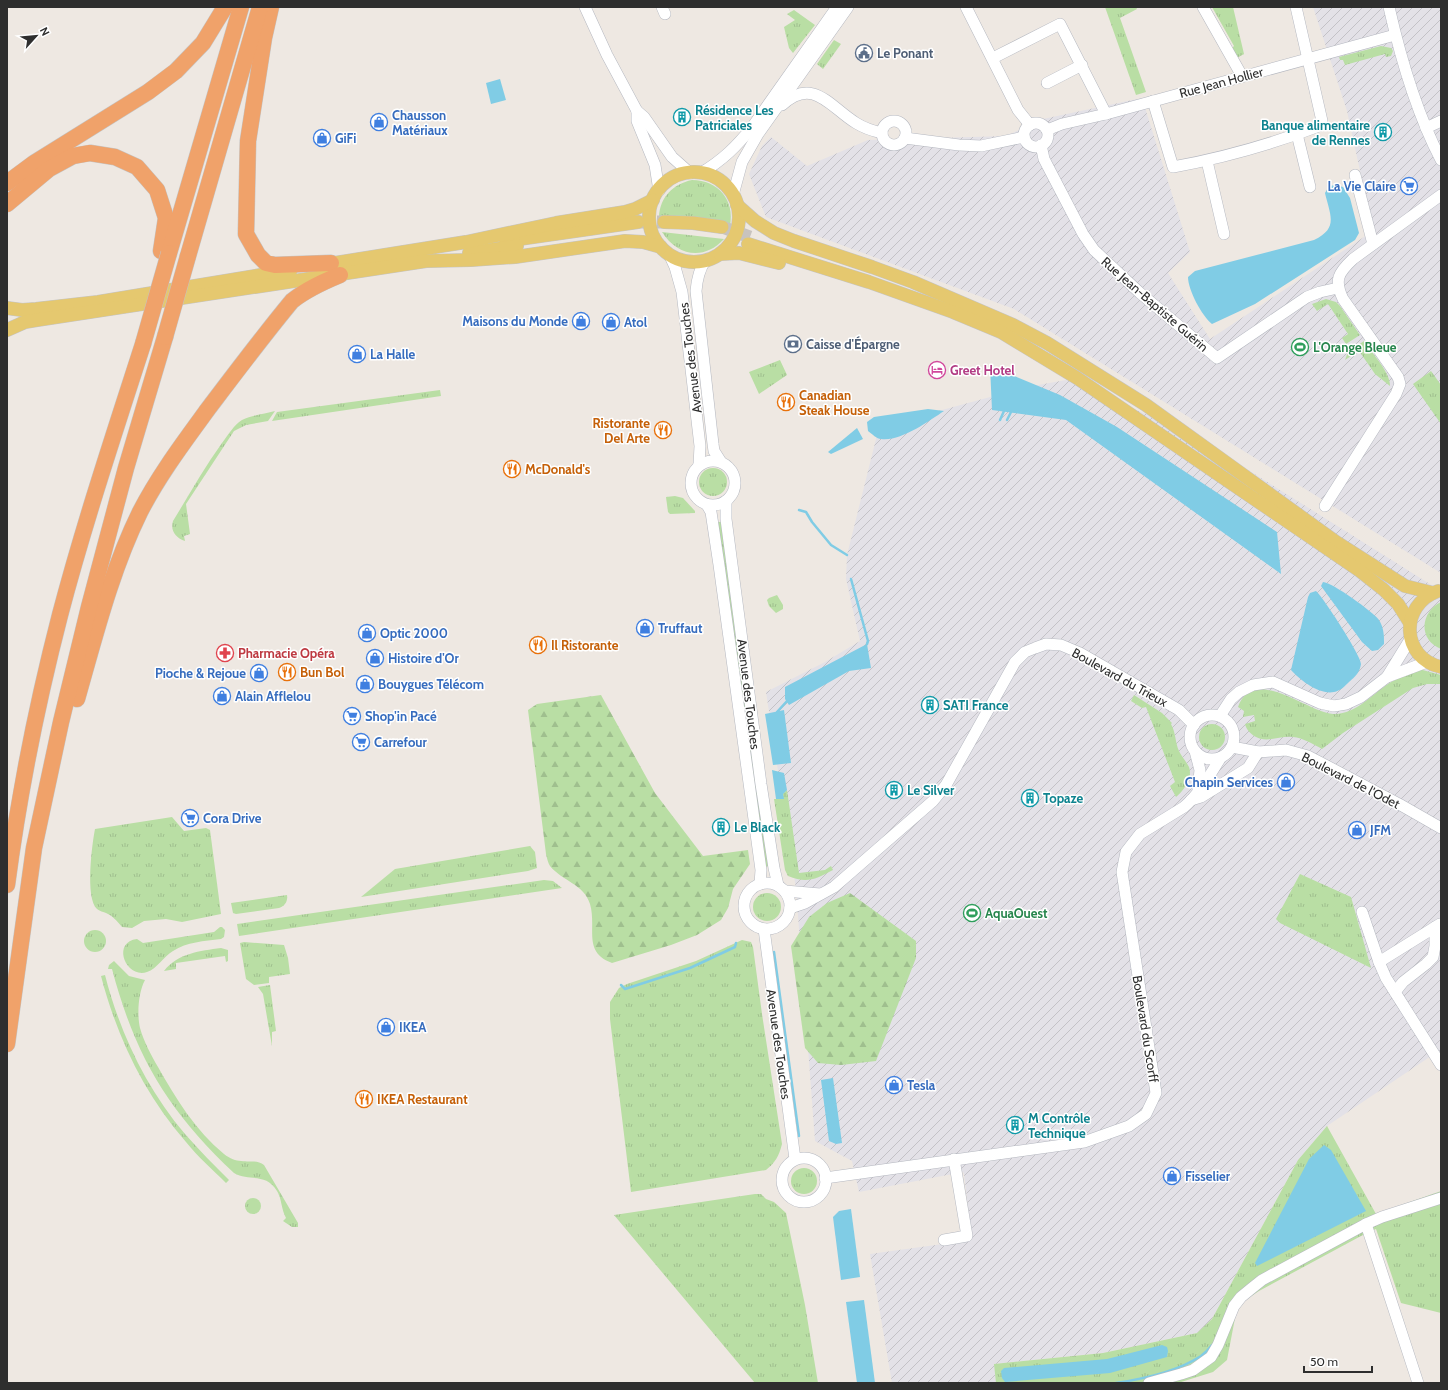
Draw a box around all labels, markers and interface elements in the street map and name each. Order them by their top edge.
north arrow [16,16,56,56]
text: N [37,25,53,38]
public building icon: Le Ponant [854,43,874,63]
place label: Le Ponant [877,45,934,61]
street label: Rue Jean Hollier [1177,63,1266,101]
place label: Résidence Les Patriciales [695,102,774,133]
place label: Chausson Matériaux [392,107,448,138]
building icon: Résidence Les Patriciales [672,107,692,127]
shop icon: Chausson Matériaux [369,112,389,132]
place label: Banque alimentaire de Rennes [1261,117,1370,148]
building icon: Banque alimentaire de Rennes [1373,122,1393,142]
shop icon: GiFi [312,128,332,148]
place label: GiFi [335,130,356,146]
supermarket icon: La Vie Claire [1399,176,1419,196]
place label: La Vie Claire [1328,178,1396,194]
street label: Rue Jean-Baptiste Guérin [1098,253,1212,355]
street label: Avenue des Touches [675,301,705,414]
shop icon: Maisons du Monde [571,311,591,331]
shop icon: Atol [601,312,621,332]
place label: Maisons du Monde [462,313,568,329]
place label: Atol [624,314,648,330]
bank icon: Caisse d'Épargne [783,334,803,354]
place label: Caisse d'Épargne [806,335,900,352]
sports icon: L'Orange Bleue [1290,337,1310,357]
place label: L'Orange Bleue [1313,339,1397,355]
shop icon: La Halle [347,344,367,364]
place label: La Halle [370,346,416,362]
hotel icon: Greet Hotel [927,360,947,380]
place label: Greet Hotel [950,362,1015,378]
place label: Canadian Steak House [799,387,870,418]
restaurant icon: Canadian Steak House [776,392,796,412]
place label: Ristorante Del Arte [593,415,650,446]
restaurant icon: Ristorante Del Arte [653,420,673,440]
restaurant icon: McDonald's [502,459,522,479]
place label: McDonald's [525,461,591,477]
shop icon: Truffaut [635,618,655,638]
place label: Truffaut [658,620,703,636]
shop icon: Optic 2000 [357,623,377,643]
place label: Optic 2000 [380,625,448,641]
restaurant icon: Il Ristorante [528,635,548,655]
place label: Il Ristorante [551,637,619,653]
street label: Avenue des Touches [734,638,764,751]
pharmacy icon: Pharmacie Opéra [215,643,235,663]
street label: Boulevard du Trieux [1069,644,1171,710]
place label: Pharmacie Opéra [238,645,335,661]
shop icon: Histoire d'Or [365,648,385,668]
place label: Histoire d'Or [388,650,459,666]
restaurant icon: Bun Bol [277,662,297,682]
shop icon: Pioche & Rejoue [249,663,269,683]
place label: Bun Bol [300,664,345,680]
place label: Pioche & Rejoue [155,665,246,681]
shop icon: Bouygues Télécom [355,674,375,694]
place label: Bouygues Télécom [378,676,484,692]
shop icon: Alain Afflelou [212,686,232,706]
place label: Alain Afflelou [235,688,311,704]
building icon: SATI France [920,695,940,715]
place label: SATI France [943,697,1009,713]
supermarket icon: Shop'in Pacé [342,706,362,726]
place label: Shop'in Pacé [365,708,437,724]
supermarket icon: Carrefour [351,732,371,752]
place label: Carrefour [374,734,427,750]
street label: Boulevard de l'Odet [1299,748,1403,812]
shop icon: Chapin Services [1276,772,1296,792]
place label: Chapin Services [1185,774,1273,790]
building icon: Le Silver [884,780,904,800]
place label: Le Silver [907,782,955,798]
building icon: Topaze [1020,788,1040,808]
place label: Topaze [1043,790,1084,806]
supermarket icon: Cora Drive [180,808,200,828]
place label: Cora Drive [203,810,262,826]
building icon: Le Black [711,817,731,837]
place label: Le Black [734,819,781,835]
shop icon: JFM [1347,820,1367,840]
place label: JFM [1369,822,1391,838]
sports icon: AquaOuest [962,903,982,923]
place label: AquaOuest [985,905,1048,921]
street label: Boulevard du Scorff [1130,974,1162,1084]
street label: Avenue des Touches [763,988,795,1101]
shop icon: IKEA [376,1017,396,1037]
place label: IKEA [399,1019,427,1035]
shop icon: Tesla [884,1075,904,1095]
place label: Tesla [907,1077,936,1093]
restaurant icon: IKEA Restaurant [354,1089,374,1109]
place label: IKEA Restaurant [377,1091,468,1107]
place label: M Contrôle Technique [1028,1110,1090,1141]
building icon: M Contrôle Technique [1005,1115,1025,1135]
shop icon: Fisselier [1162,1166,1182,1186]
place label: Fisselier [1185,1168,1231,1184]
scale bar [1304,1348,1372,1374]
text: 50 m [1310,1354,1338,1369]

